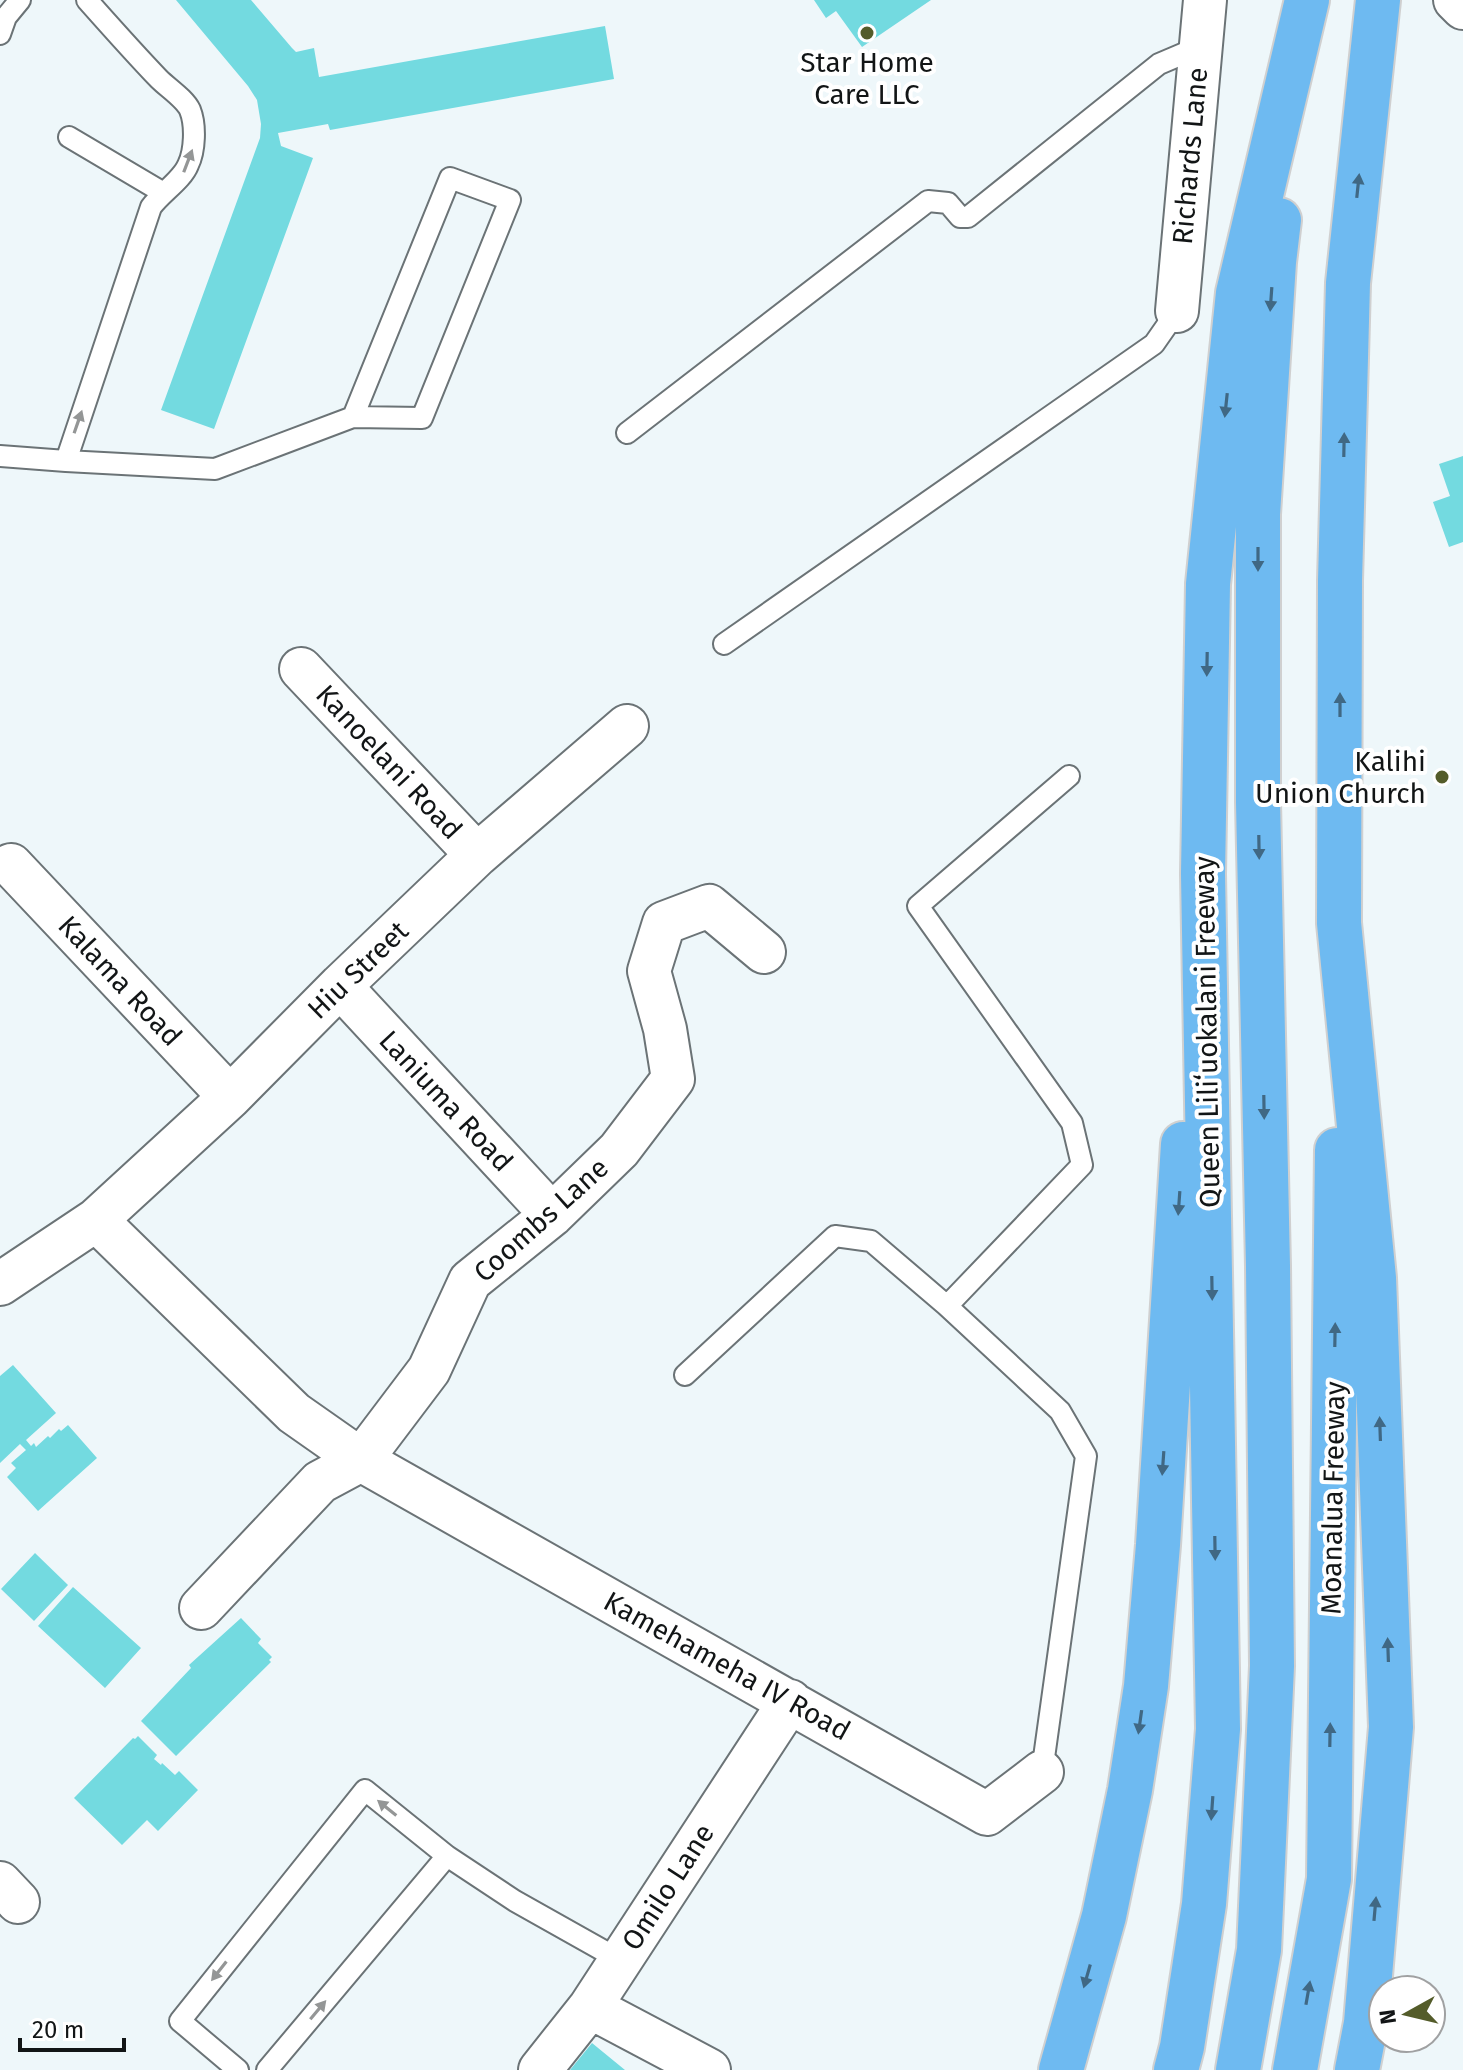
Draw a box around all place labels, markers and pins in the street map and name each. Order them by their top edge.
marker: Star Home Care LLC [858,24,876,42]
place label: Star Home Care LLC [800,46,934,111]
place label: Kalihi Union Church [1255,745,1426,810]
marker: Kalihi Union Church [1433,768,1451,786]

